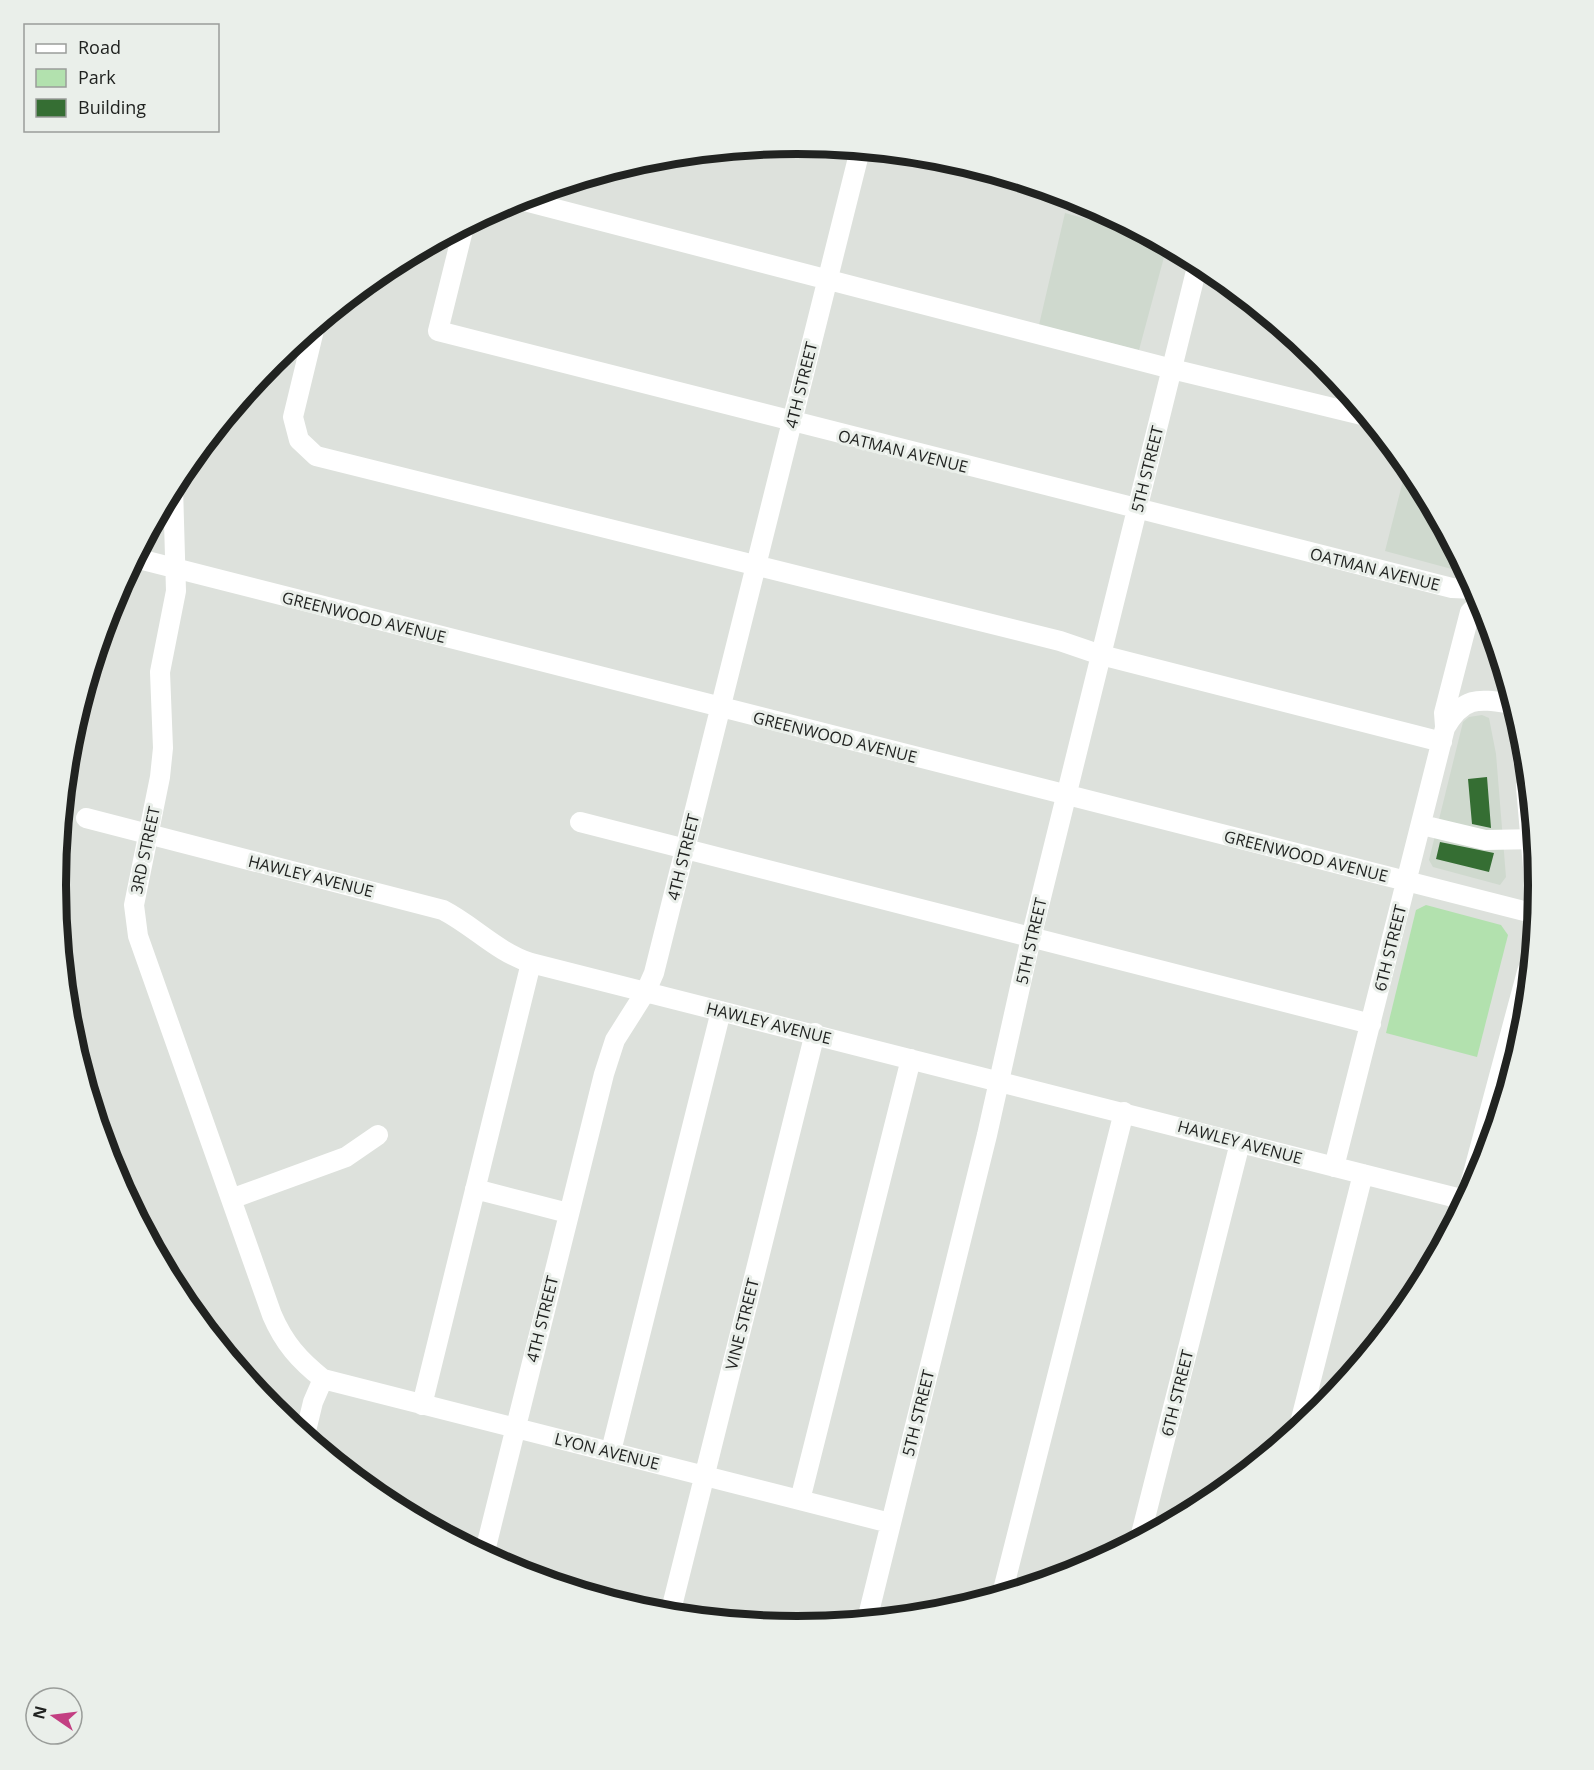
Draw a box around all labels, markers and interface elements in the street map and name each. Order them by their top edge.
legend [24,24,219,132]
text: Road [78,35,121,59]
text: Park [78,65,116,89]
text: Building [78,95,146,119]
street label: 4TH STREET [780,339,822,430]
street label: 5TH STREET [1126,423,1168,514]
street label: OATMAN AVENUE [836,424,970,478]
street label: OATMAN AVENUE [1308,542,1442,596]
street label: GREENWOOD AVENUE [280,586,448,648]
street label: GREENWOOD AVENUE [751,706,919,768]
street label: 3RD STREET [125,804,165,896]
street label: 4TH STREET [662,811,704,902]
street label: GREENWOOD AVENUE [1222,825,1390,887]
street label: HAWLEY AVENUE [246,850,376,902]
street label: 5TH STREET [1010,895,1052,986]
street label: 6TH STREET [1369,902,1411,993]
street label: HAWLEY AVENUE [704,997,834,1049]
street label: HAWLEY AVENUE [1175,1115,1305,1169]
street label: 4TH STREET [521,1273,563,1364]
street label: VINE STREET [720,1276,764,1372]
street label: 6TH STREET [1156,1347,1198,1438]
street label: 5TH STREET [897,1367,939,1458]
street label: LYON AVENUE [552,1427,662,1475]
north arrow [24,1686,84,1746]
text: N [27,1703,52,1721]

